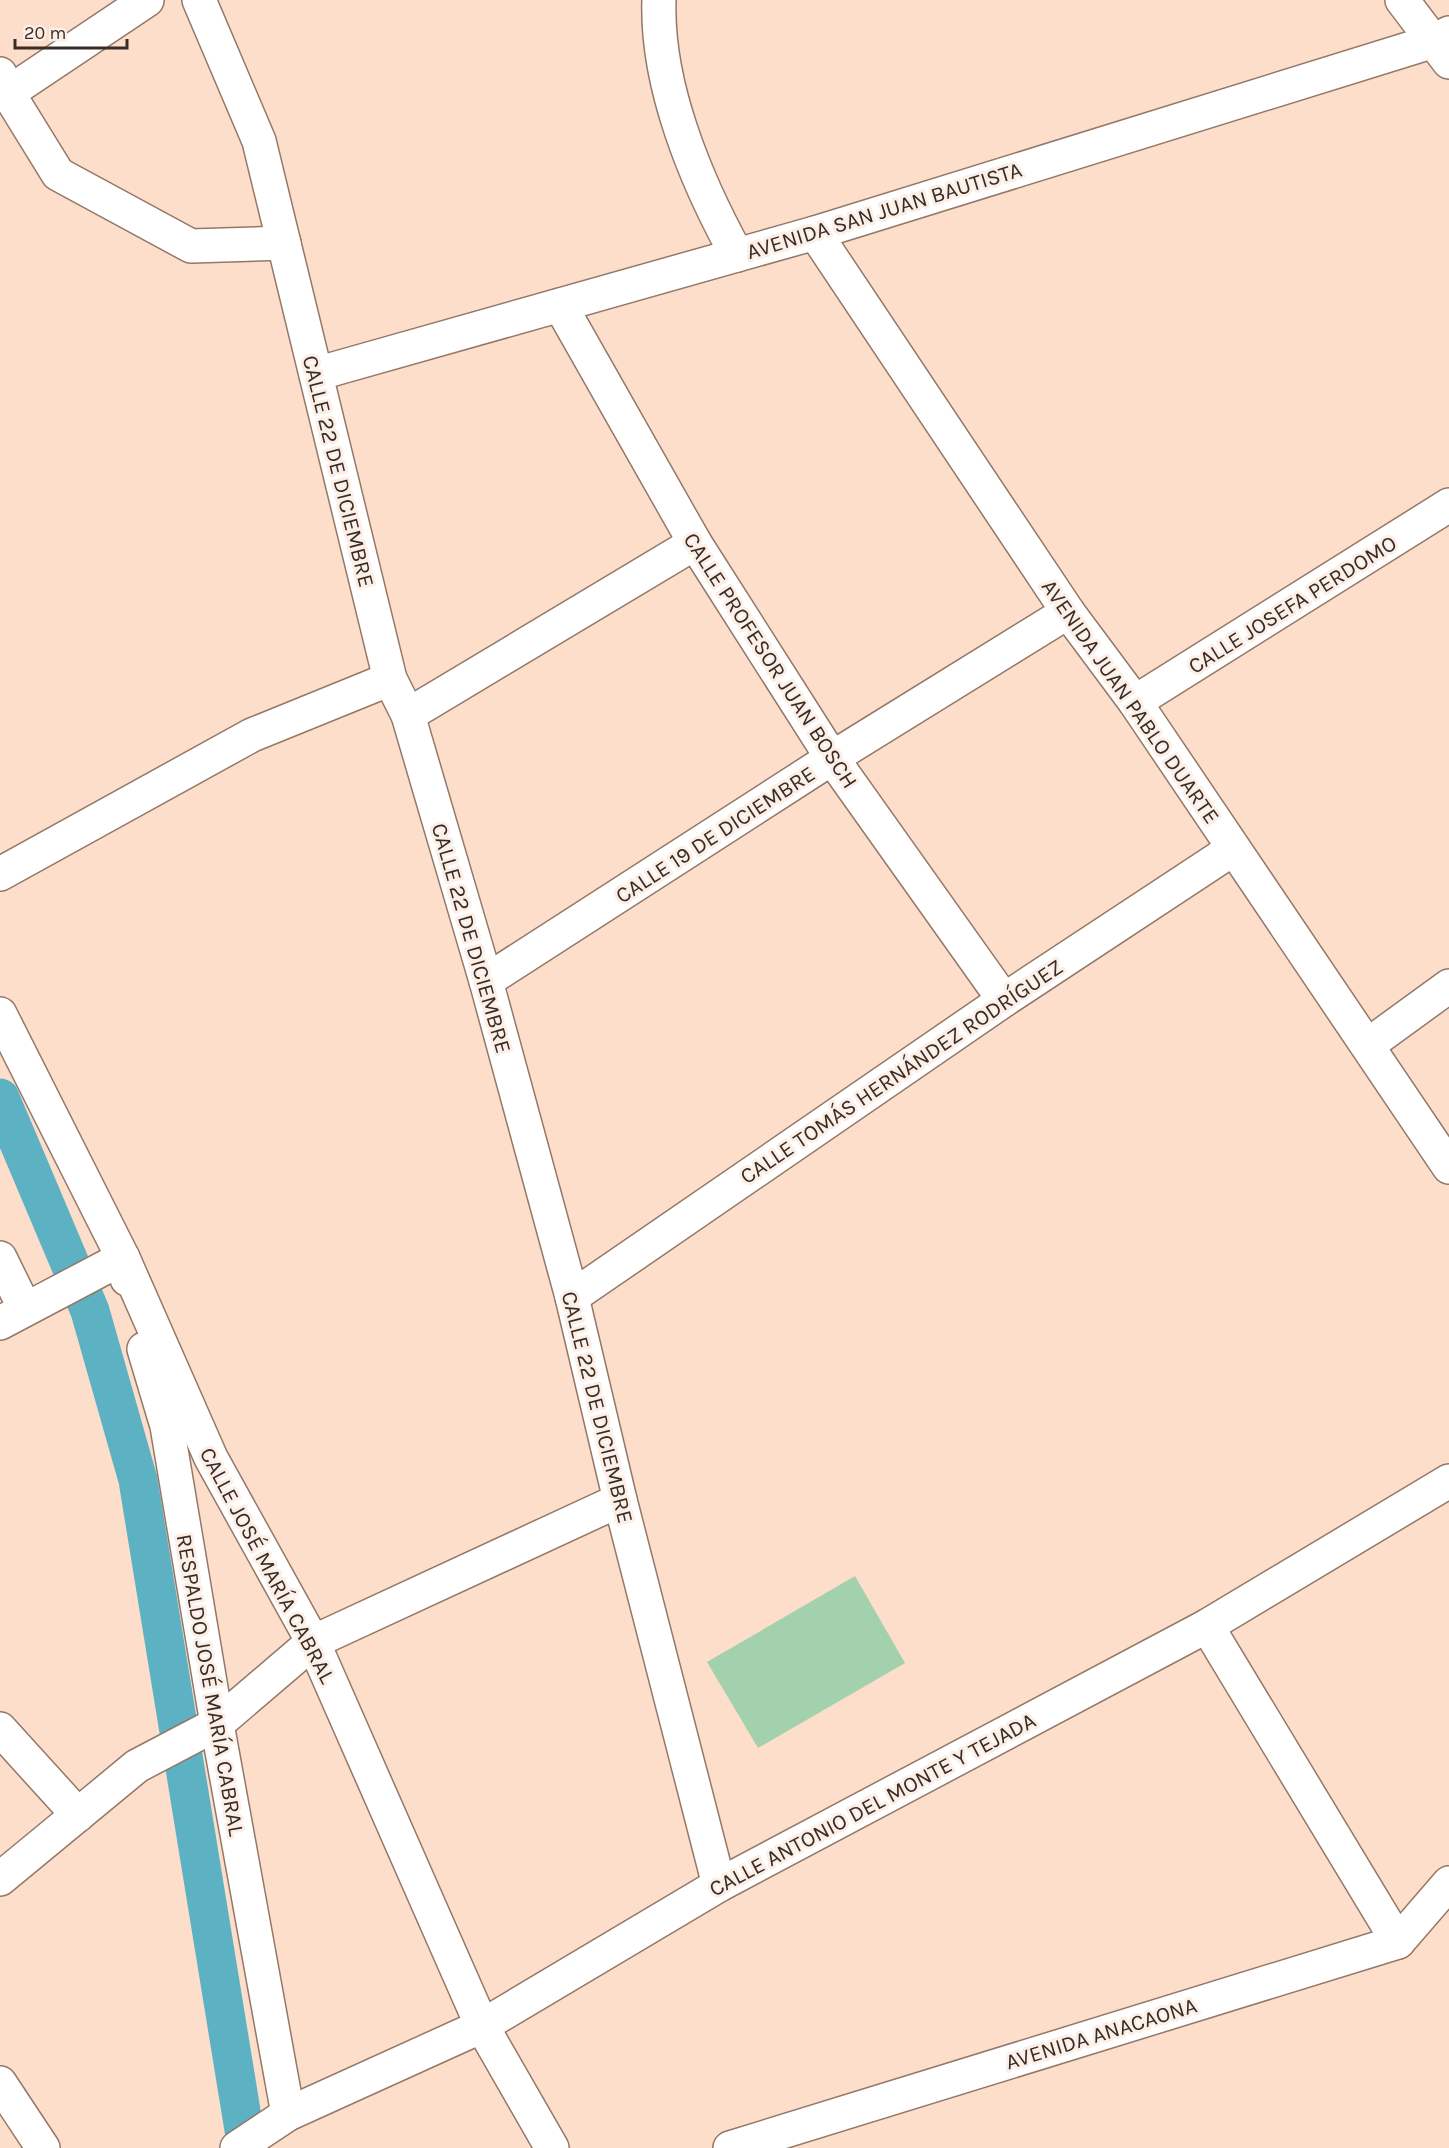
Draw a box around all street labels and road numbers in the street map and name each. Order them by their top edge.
street label: AVENIDA SAN JUAN BAUTISTA [743,157,1025,265]
street label: CALLE 22 DE DICIEMBRE [297,353,379,590]
street label: CALLE PROFESOR JUAN BOSCH [678,528,863,793]
street label: CALLE JOSEFA PERDOMO [1184,530,1401,680]
street label: AVENIDA JUAN PABLO DUARTE [1036,574,1225,829]
street label: CALLE 19 DE DICIEMBRE [611,761,820,909]
street label: CALLE 22 DE DICIEMBRE [426,820,516,1056]
street label: CALLE TOMÁS HERNÁNDEZ RODRÍGUEZ [735,953,1068,1190]
street label: CALLE 22 DE DICIEMBRE [556,1289,638,1526]
street label: CALLE JOSÉ MARÍA CABRAL [194,1443,342,1688]
street label: RESPALDO JOSÉ MARÍA CABRAL [171,1532,251,1839]
street label: CALLE ANTONIO DEL MONTE Y TEJADA [705,1707,1040,1902]
street label: AVENIDA ANACAONA [1002,1992,1200,2075]

